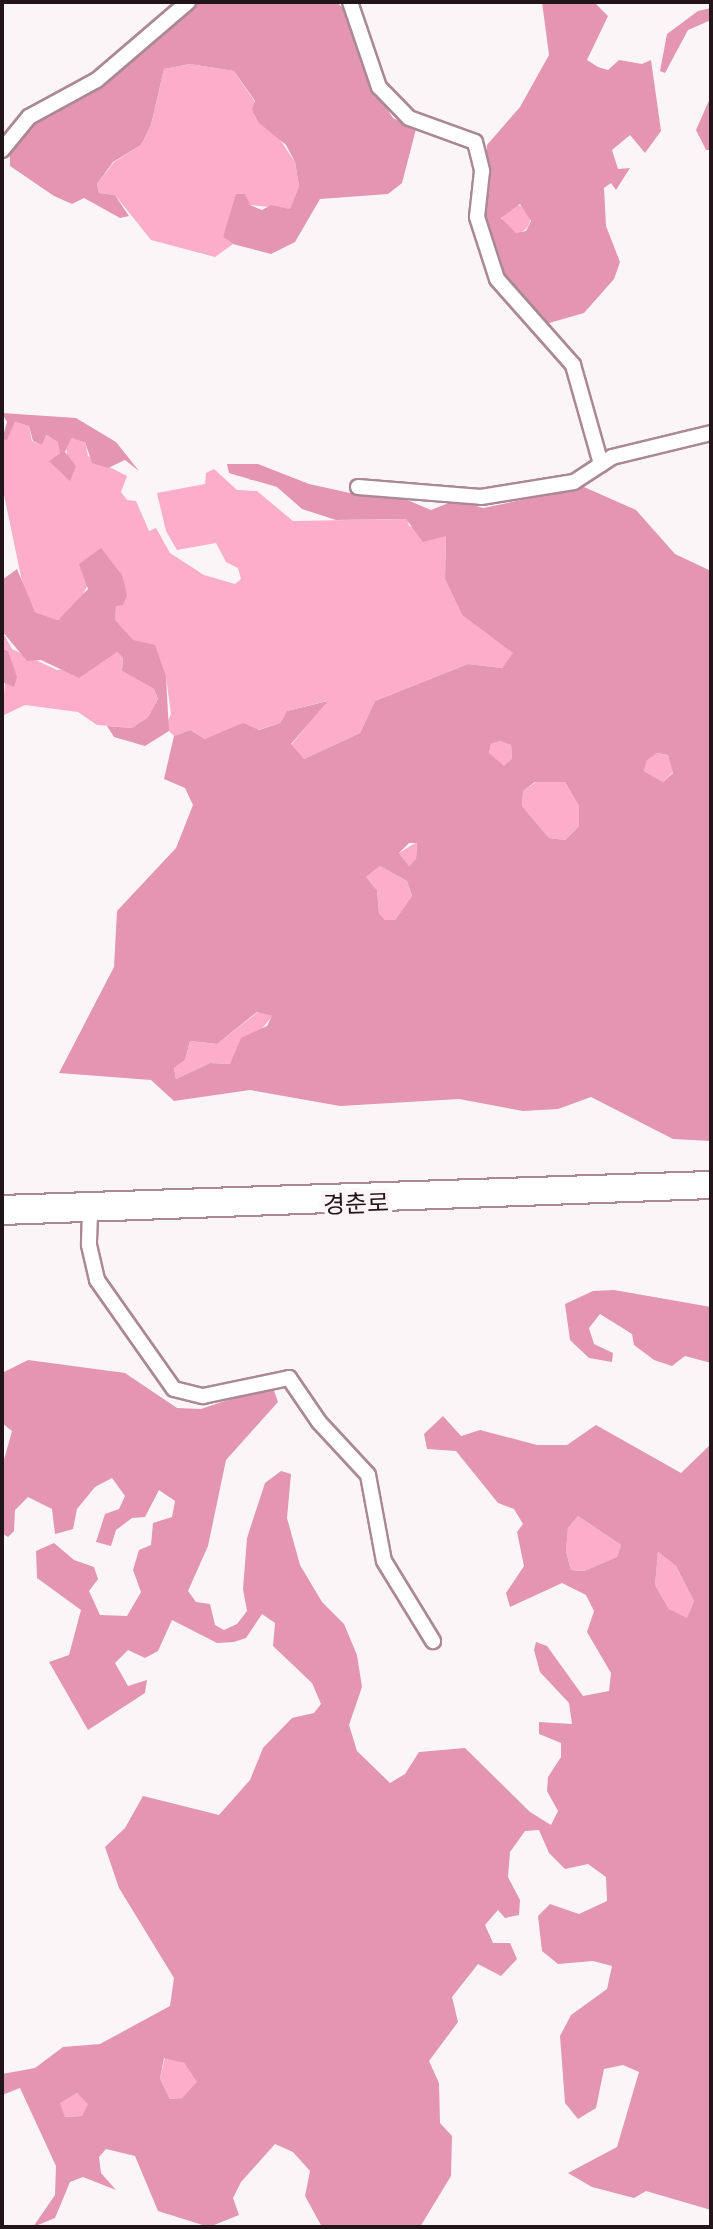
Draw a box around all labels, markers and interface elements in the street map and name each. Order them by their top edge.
street label: 경춘로 [322,1188,390,1220]

